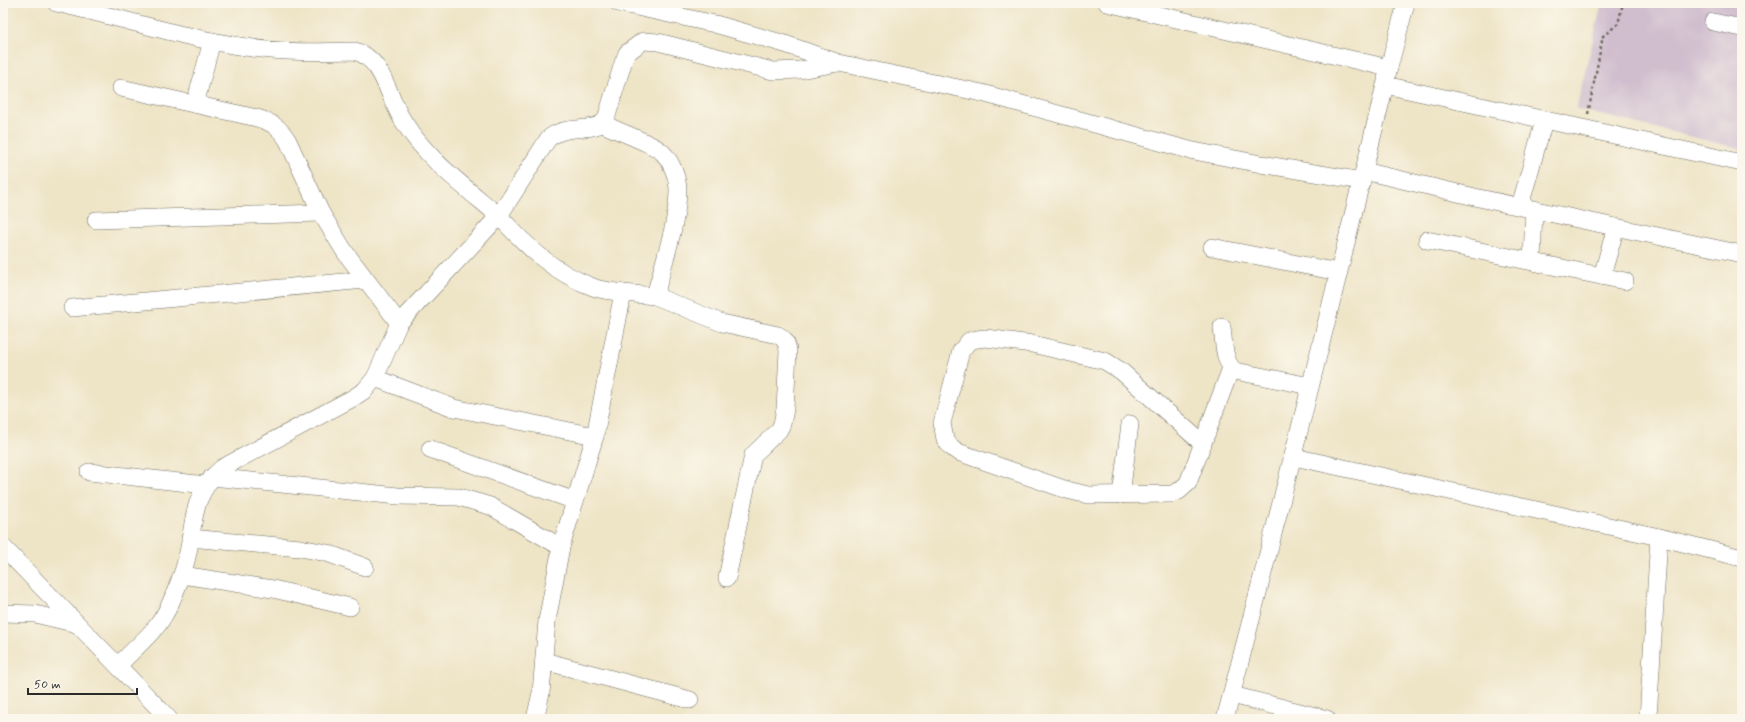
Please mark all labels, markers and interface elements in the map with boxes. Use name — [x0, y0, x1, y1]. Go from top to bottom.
scale bar — [28, 670, 137, 696]
text: 50 m — [34, 677, 61, 693]

